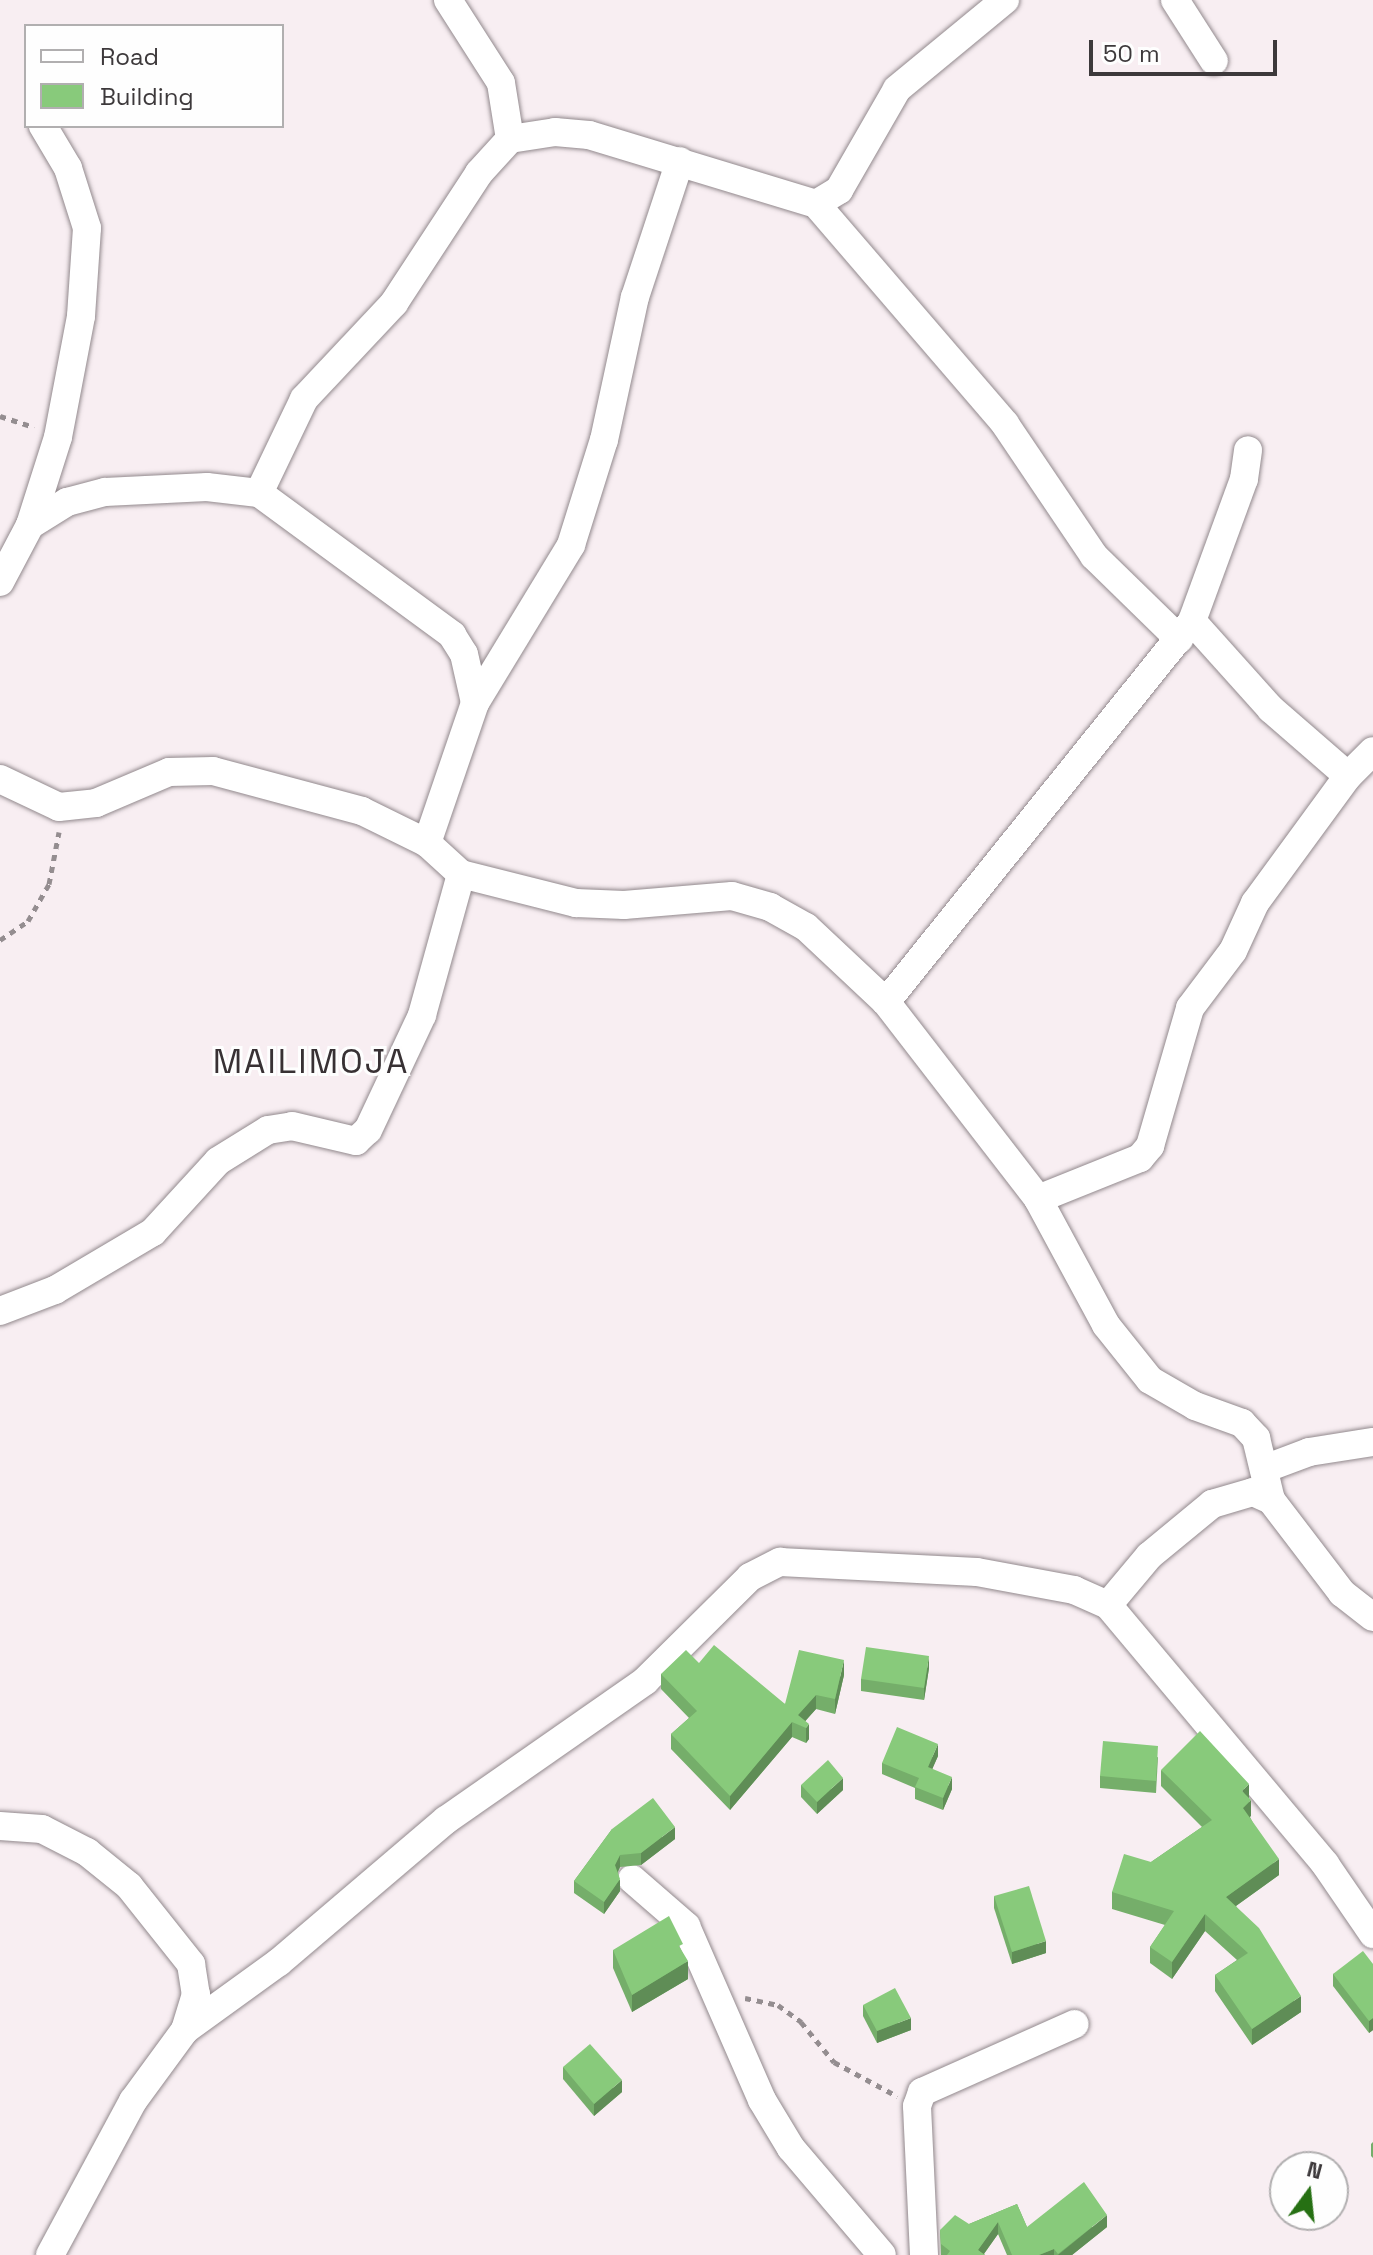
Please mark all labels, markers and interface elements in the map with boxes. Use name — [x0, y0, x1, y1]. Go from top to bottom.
legend — [24, 24, 284, 128]
scale bar — [1093, 24, 1281, 74]
text: 50 m — [1103, 38, 1160, 69]
text: Road — [100, 41, 159, 72]
text: Building — [100, 81, 194, 112]
district label: MAILIMOJA — [213, 1042, 409, 1082]
north arrow — [1269, 2151, 1349, 2231]
text: N — [1304, 2154, 1325, 2185]

